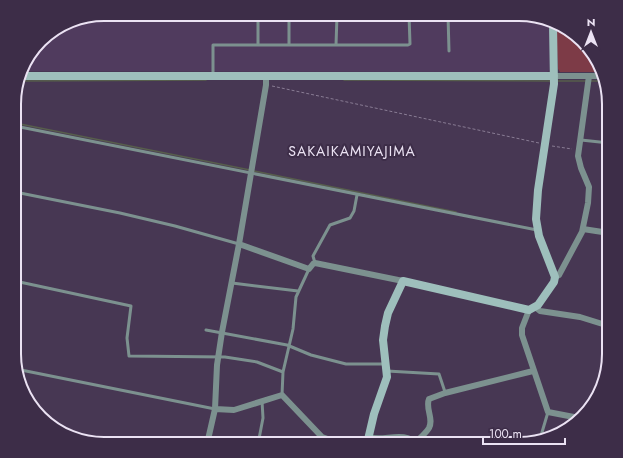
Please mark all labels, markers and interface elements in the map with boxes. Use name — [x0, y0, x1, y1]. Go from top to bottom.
north arrow — [571, 12, 611, 52]
text: N — [587, 14, 595, 30]
district label: SAKAIKAMIYAJIMA — [288, 141, 416, 161]
scale bar — [483, 420, 565, 446]
text: 100 m — [489, 425, 522, 443]

